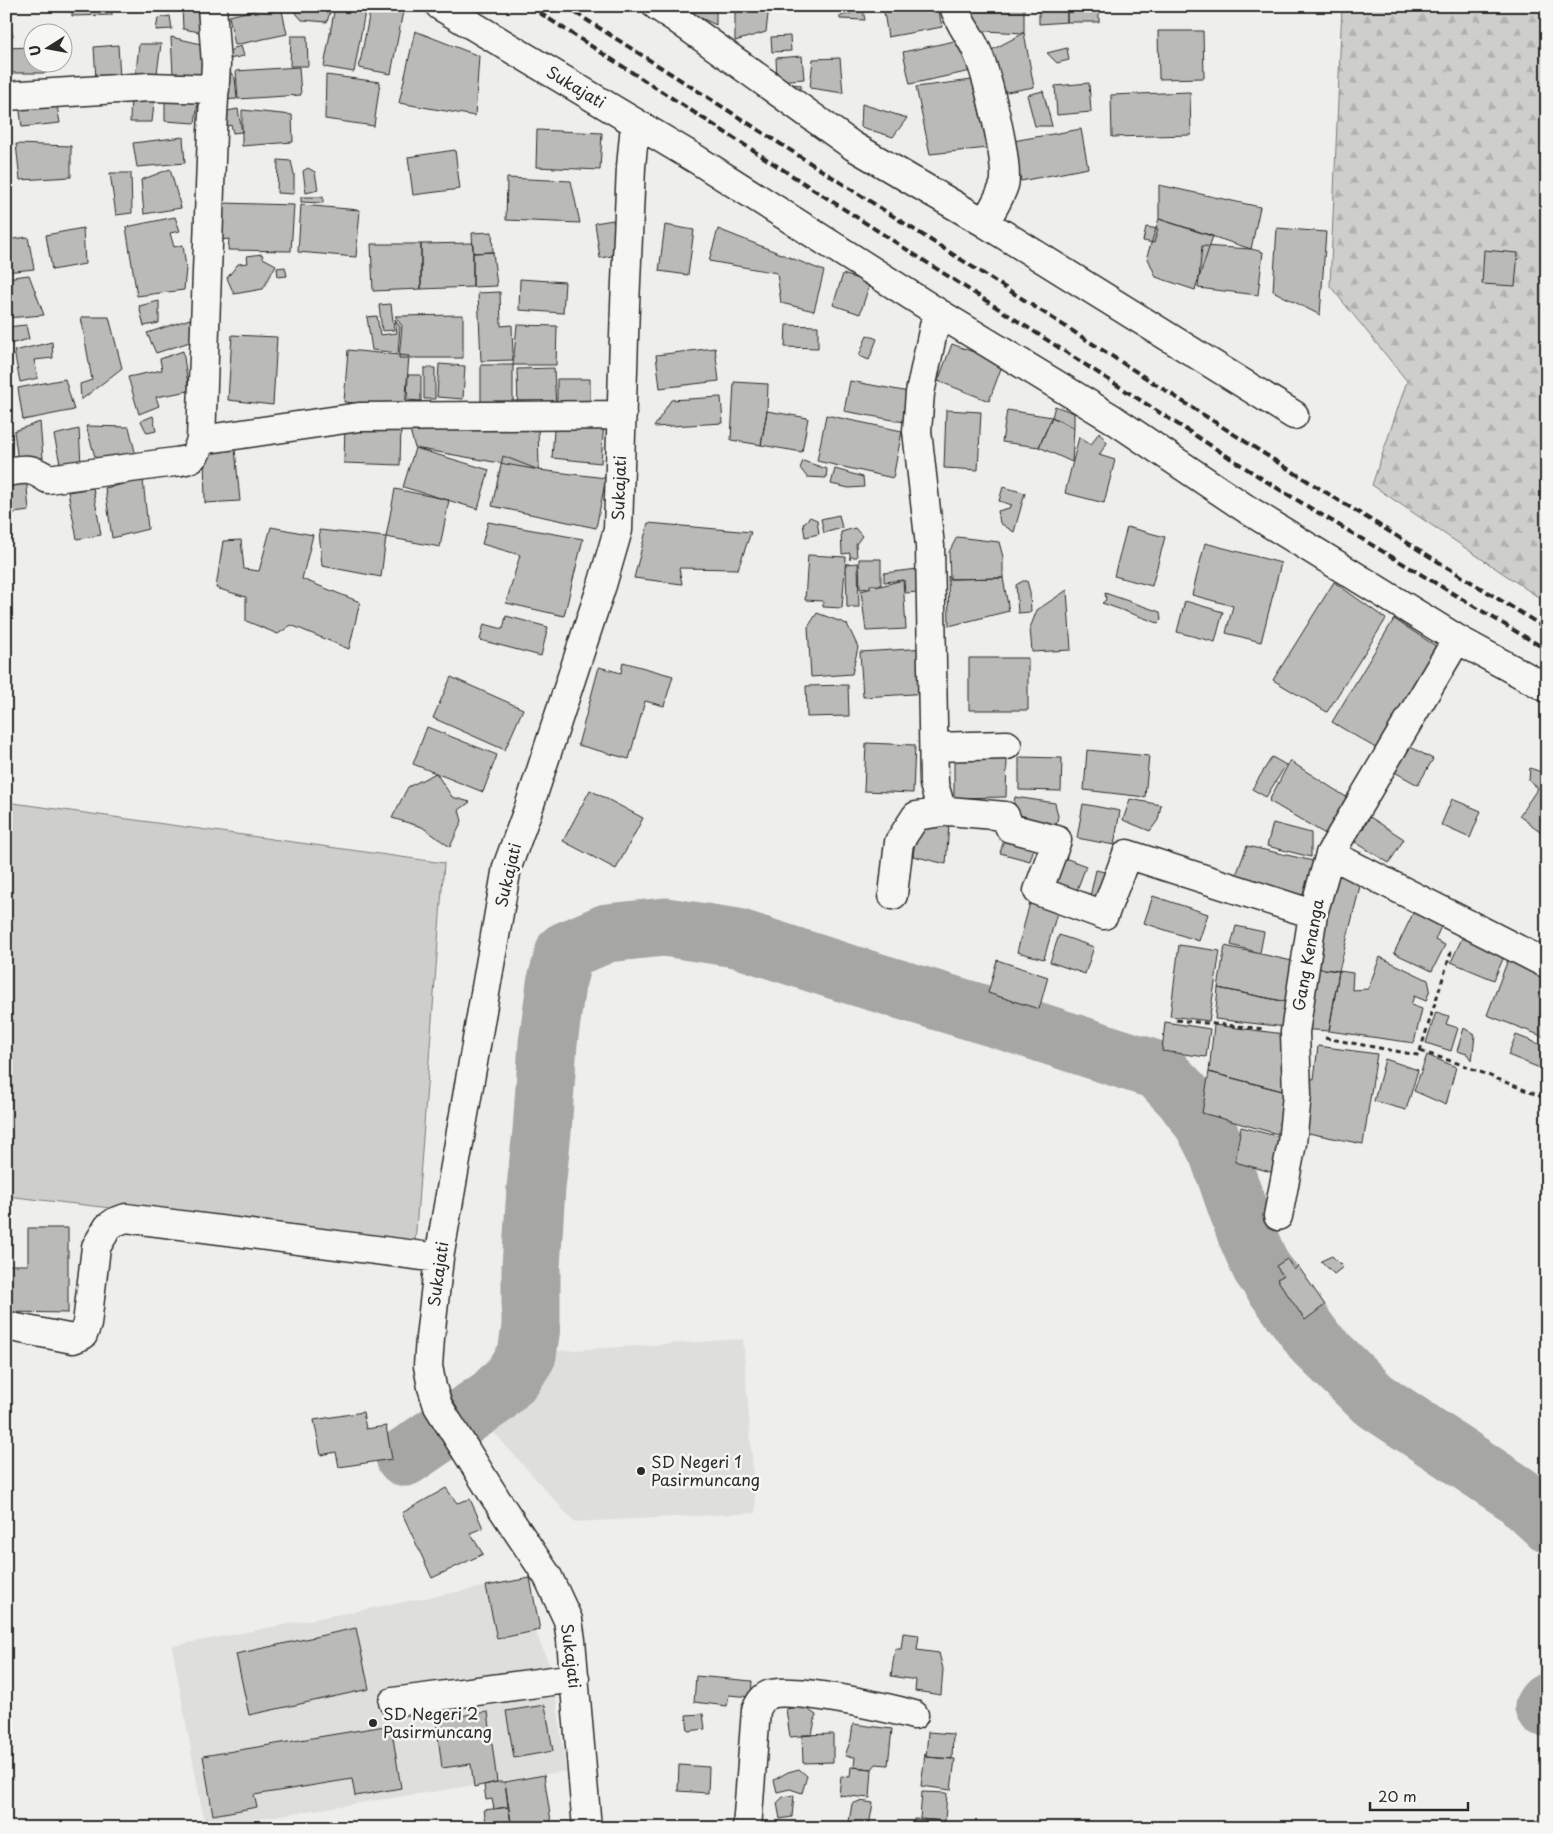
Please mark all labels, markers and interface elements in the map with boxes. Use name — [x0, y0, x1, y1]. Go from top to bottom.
north arrow — [22, 22, 72, 72]
text: U — [23, 43, 46, 58]
street label: Sukajati — [542, 59, 611, 113]
street label: Sukajati — [605, 455, 631, 521]
street label: Sukajati — [488, 840, 526, 909]
street label: Gang Kenanga — [1285, 897, 1329, 1013]
street label: Sukajati — [421, 1240, 453, 1308]
place label: SD Negeri 1 Pasirmuncang — [651, 1449, 760, 1491]
marker: SD Negeri 1 Pasirmuncang — [635, 1465, 647, 1477]
street label: Sukajati — [556, 1622, 588, 1690]
place label: SD Negeri 2 Pasirmuncang — [383, 1701, 492, 1743]
marker: SD Negeri 2 Pasirmuncang — [367, 1717, 379, 1729]
scale bar — [1370, 1779, 1468, 1811]
text: 20 m — [1378, 1784, 1417, 1807]

